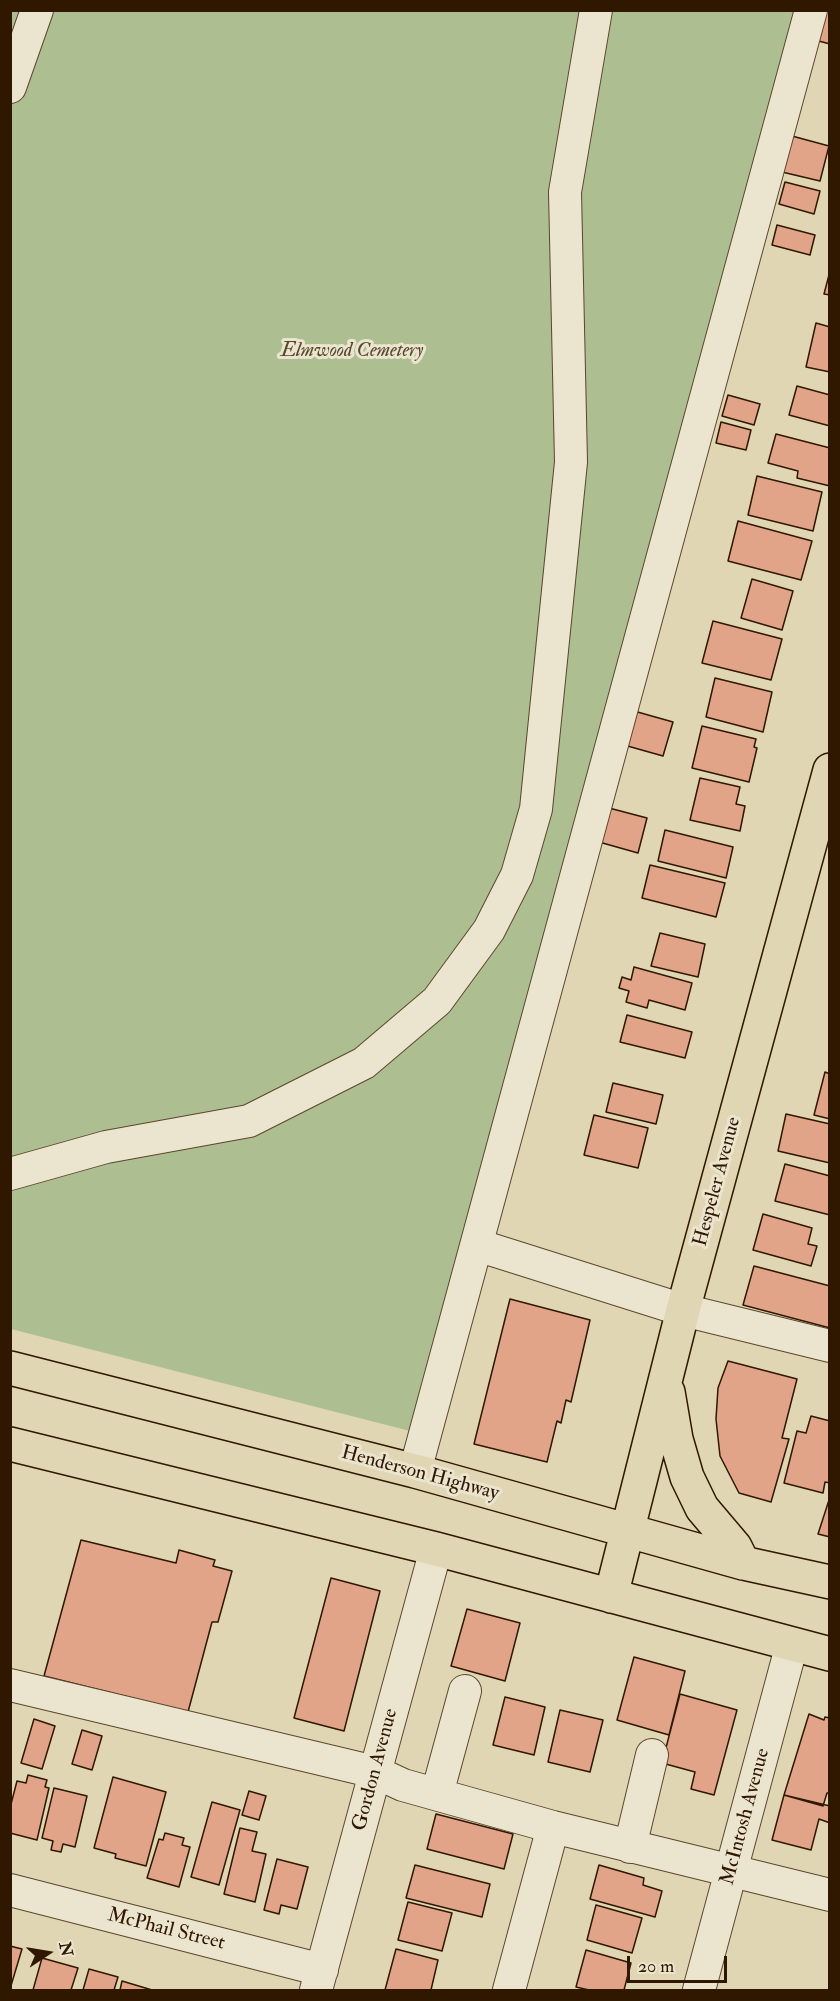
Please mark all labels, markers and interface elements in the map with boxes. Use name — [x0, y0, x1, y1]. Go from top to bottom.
park label: Elmwood Cemetery — [281, 340, 423, 364]
street label: Hespeler Avenue — [689, 1115, 747, 1249]
street label: Henderson Highway — [338, 1441, 502, 1507]
street label: Gordon Avenue — [348, 1706, 404, 1834]
street label: McIntosh Avenue — [716, 1746, 776, 1888]
street label: McPhail Street — [105, 1904, 227, 1956]
north arrow — [18, 1923, 78, 1983]
text: N — [54, 1940, 77, 1958]
scale bar — [630, 1944, 730, 1982]
text: 20 m — [638, 1955, 674, 1978]

